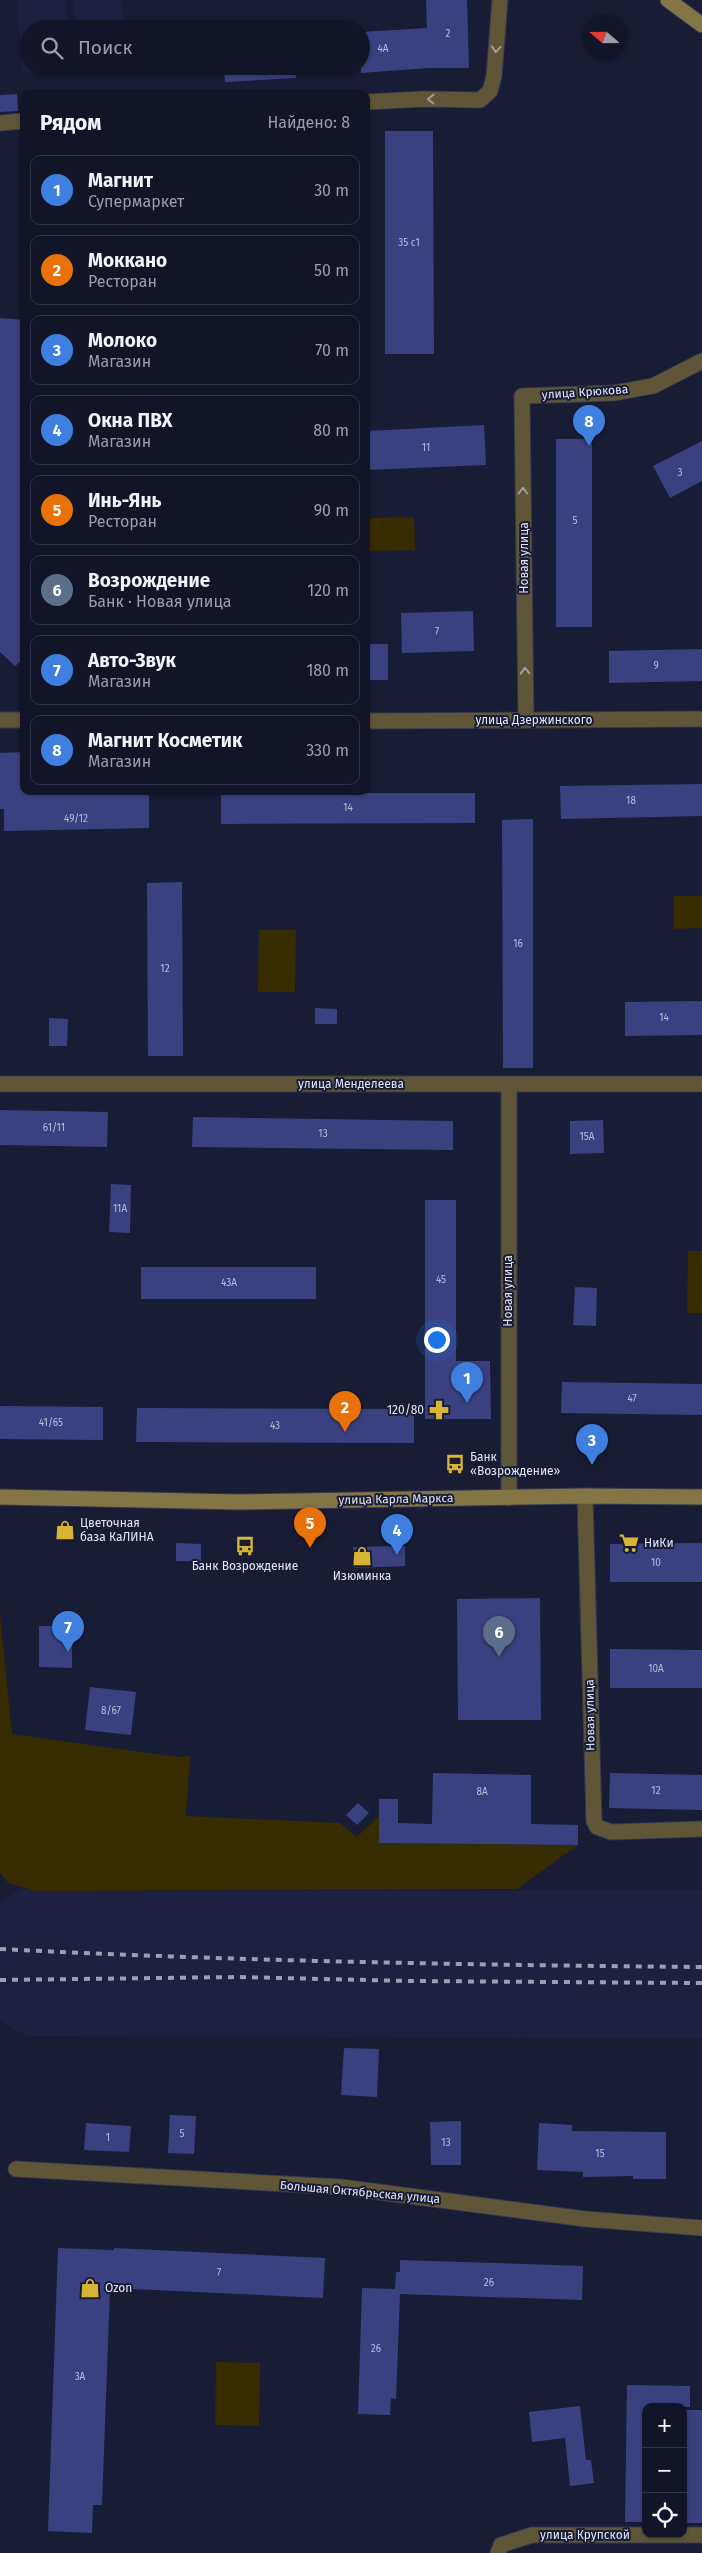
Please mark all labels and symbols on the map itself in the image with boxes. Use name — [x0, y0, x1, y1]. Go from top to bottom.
north arrow — [582, 15, 627, 60]
house number: 2 — [446, 28, 451, 40]
house number: 4А — [377, 43, 389, 55]
one-way arrow — [490, 45, 501, 53]
one-way arrow — [427, 94, 435, 104]
house number: 35 с1 — [398, 237, 420, 249]
street label: улица Крюкова — [541, 382, 629, 402]
pin: 8 — [573, 405, 605, 446]
house number: 11 — [422, 442, 430, 454]
house number: 3 — [678, 467, 683, 479]
one-way arrow — [518, 487, 529, 495]
house number: 5 — [572, 515, 578, 527]
street label: Новая улица — [517, 522, 531, 594]
house number: 7 — [435, 626, 440, 638]
house number: 9 — [653, 660, 659, 672]
one-way arrow — [520, 667, 530, 674]
street label: улица Дзержинского — [475, 713, 593, 727]
house number: 18 — [626, 795, 636, 807]
house number: 14 — [343, 802, 354, 814]
house number: 49/12 — [64, 813, 88, 825]
house number: 16 — [513, 938, 523, 950]
house number: 12 — [160, 963, 170, 975]
house number: 14 — [659, 1012, 670, 1024]
street label: улица Менделеева — [298, 1077, 404, 1091]
house number: 61/11 — [43, 1122, 65, 1134]
house number: 13 — [318, 1128, 328, 1140]
house number: 15А — [579, 1131, 595, 1143]
house number: 11А — [113, 1203, 127, 1215]
street label: Новая улица — [501, 1255, 515, 1327]
house number: 45 — [436, 1274, 446, 1286]
house number: 43А — [221, 1277, 237, 1289]
your location — [424, 1327, 450, 1353]
pin: 1 — [451, 1362, 483, 1403]
pin: 2 — [329, 1391, 361, 1432]
house number: 47 — [627, 1393, 637, 1405]
pharmacy icon: 120/80 — [428, 1399, 450, 1421]
place label: 120/80 — [387, 1403, 424, 1417]
house number: 41/65 — [39, 1417, 63, 1429]
house number: 43 — [270, 1420, 280, 1432]
pin: 3 — [576, 1424, 608, 1465]
place label: Банк «Возрождение» — [470, 1450, 560, 1478]
bus stop icon: Банк «Возрождение» — [444, 1453, 466, 1475]
street label: улица Карла Маркса — [338, 1491, 454, 1507]
pin: 5 — [294, 1507, 326, 1548]
pin: 4 — [381, 1514, 413, 1555]
place label: Цветочная база КаЛИНА — [80, 1516, 154, 1544]
shop icon: Цветочная база КаЛИНА — [54, 1519, 76, 1541]
supermarket icon: НиКи — [618, 1532, 640, 1554]
bus stop icon: Банк Возрождение — [234, 1535, 256, 1557]
place label: НиКи — [644, 1536, 674, 1550]
shop icon: Изюминка — [351, 1545, 373, 1567]
house number: 10 — [651, 1557, 661, 1569]
place label: Банк Возрождение — [192, 1559, 298, 1573]
place label: Изюминка — [333, 1569, 391, 1583]
pin: 7 — [52, 1611, 84, 1652]
pin: 6 — [483, 1616, 515, 1657]
house number: 10А — [648, 1663, 664, 1675]
street label: Новая улица — [582, 1679, 598, 1751]
house number: 8/67 — [101, 1705, 122, 1717]
house number: 12 — [651, 1785, 661, 1797]
house number: 8А — [476, 1786, 488, 1798]
house number: 5 — [179, 2128, 185, 2140]
house number: 1 — [106, 2132, 110, 2144]
house number: 13 — [441, 2137, 451, 2149]
house number: 15 — [595, 2148, 605, 2160]
street label: Большая Октябрьская улица — [279, 2178, 441, 2206]
house number: 7 — [217, 2267, 222, 2279]
shop icon: Ozon — [79, 2277, 101, 2299]
house number: 26 — [484, 2277, 494, 2289]
place label: Ozon — [105, 2281, 132, 2295]
house number: 26 — [371, 2343, 381, 2355]
house number: 3А — [75, 2371, 86, 2383]
street label: улица Крупской — [540, 2528, 630, 2542]

